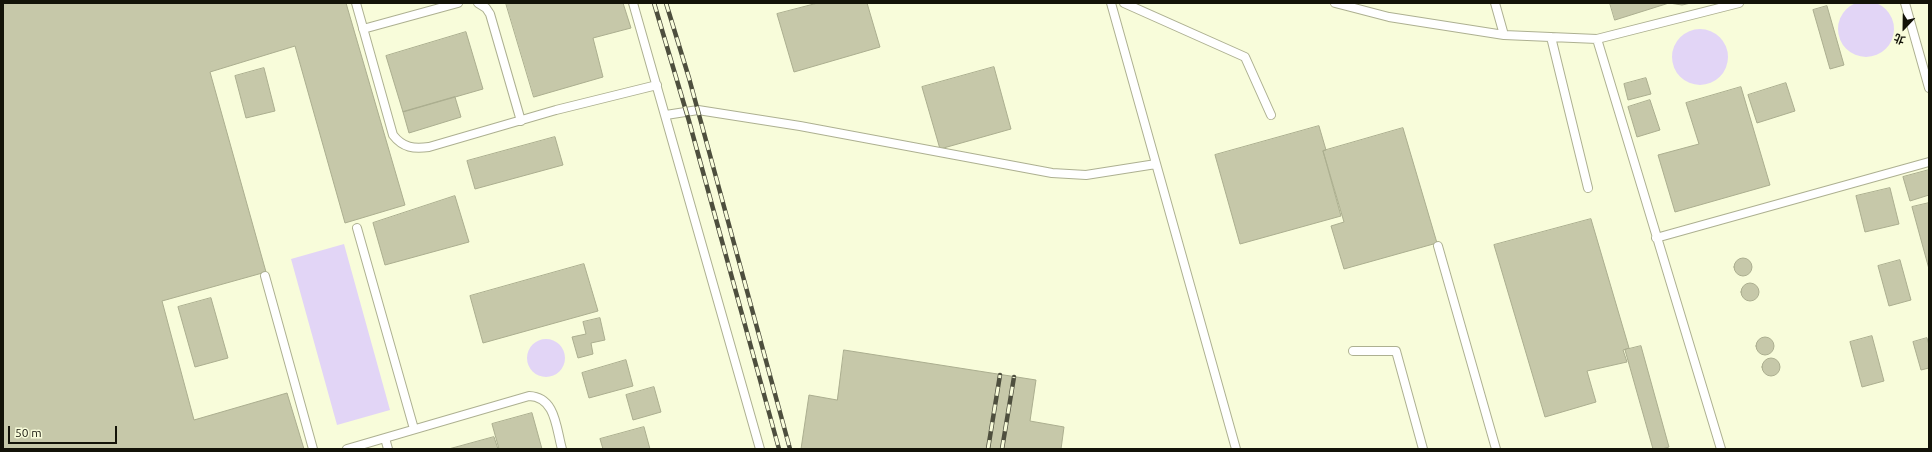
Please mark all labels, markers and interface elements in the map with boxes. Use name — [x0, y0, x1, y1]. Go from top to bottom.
north arrow — [1884, 8, 1924, 48]
text: 北 — [1892, 32, 1907, 47]
scale bar — [10, 418, 119, 444]
text: 50 m — [15, 426, 42, 439]

